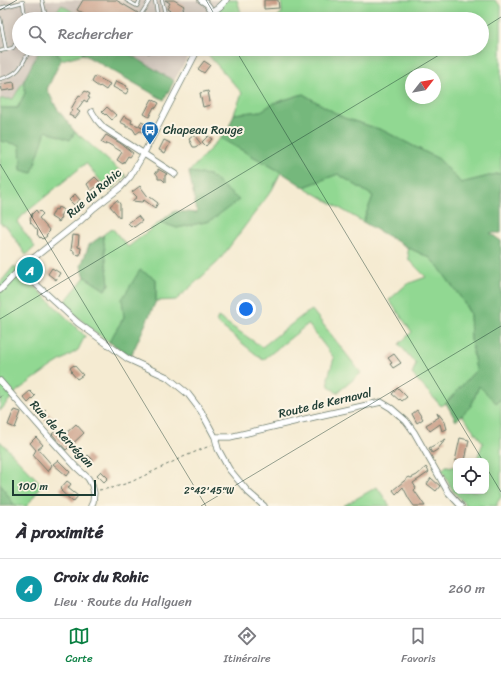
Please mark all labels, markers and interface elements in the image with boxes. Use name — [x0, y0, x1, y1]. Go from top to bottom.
search box — [12, 12, 489, 56]
text: Rechercher — [58, 21, 133, 47]
icon: search — [26, 23, 48, 45]
north arrow — [405, 68, 441, 104]
place label: Chapeau Rouge — [163, 119, 243, 141]
bus stop icon: Chapeau Rouge — [140, 120, 160, 145]
street label: Rue du Rohic — [61, 162, 127, 224]
pin: A — [17, 255, 43, 285]
your location — [236, 299, 256, 319]
street label: Route de Kernaval — [276, 381, 375, 424]
street label: Rue de Kervégan — [24, 395, 100, 474]
map controls — [453, 458, 489, 494]
button: locate — [453, 458, 489, 494]
text: 100 m — [18, 477, 48, 496]
scale bar — [12, 478, 96, 497]
text: 2°42'45"W — [184, 482, 234, 500]
text: À proximité — [16, 517, 103, 547]
text: Croix du Rohic — [54, 564, 149, 590]
text: A — [25, 577, 33, 600]
text: 260 m — [449, 577, 485, 600]
text: Lieu · Route du Haliguen — [54, 590, 192, 613]
tab: Carte — [65, 625, 93, 668]
tab: Itinéraire — [224, 625, 271, 668]
tab: Favoris — [401, 625, 436, 668]

